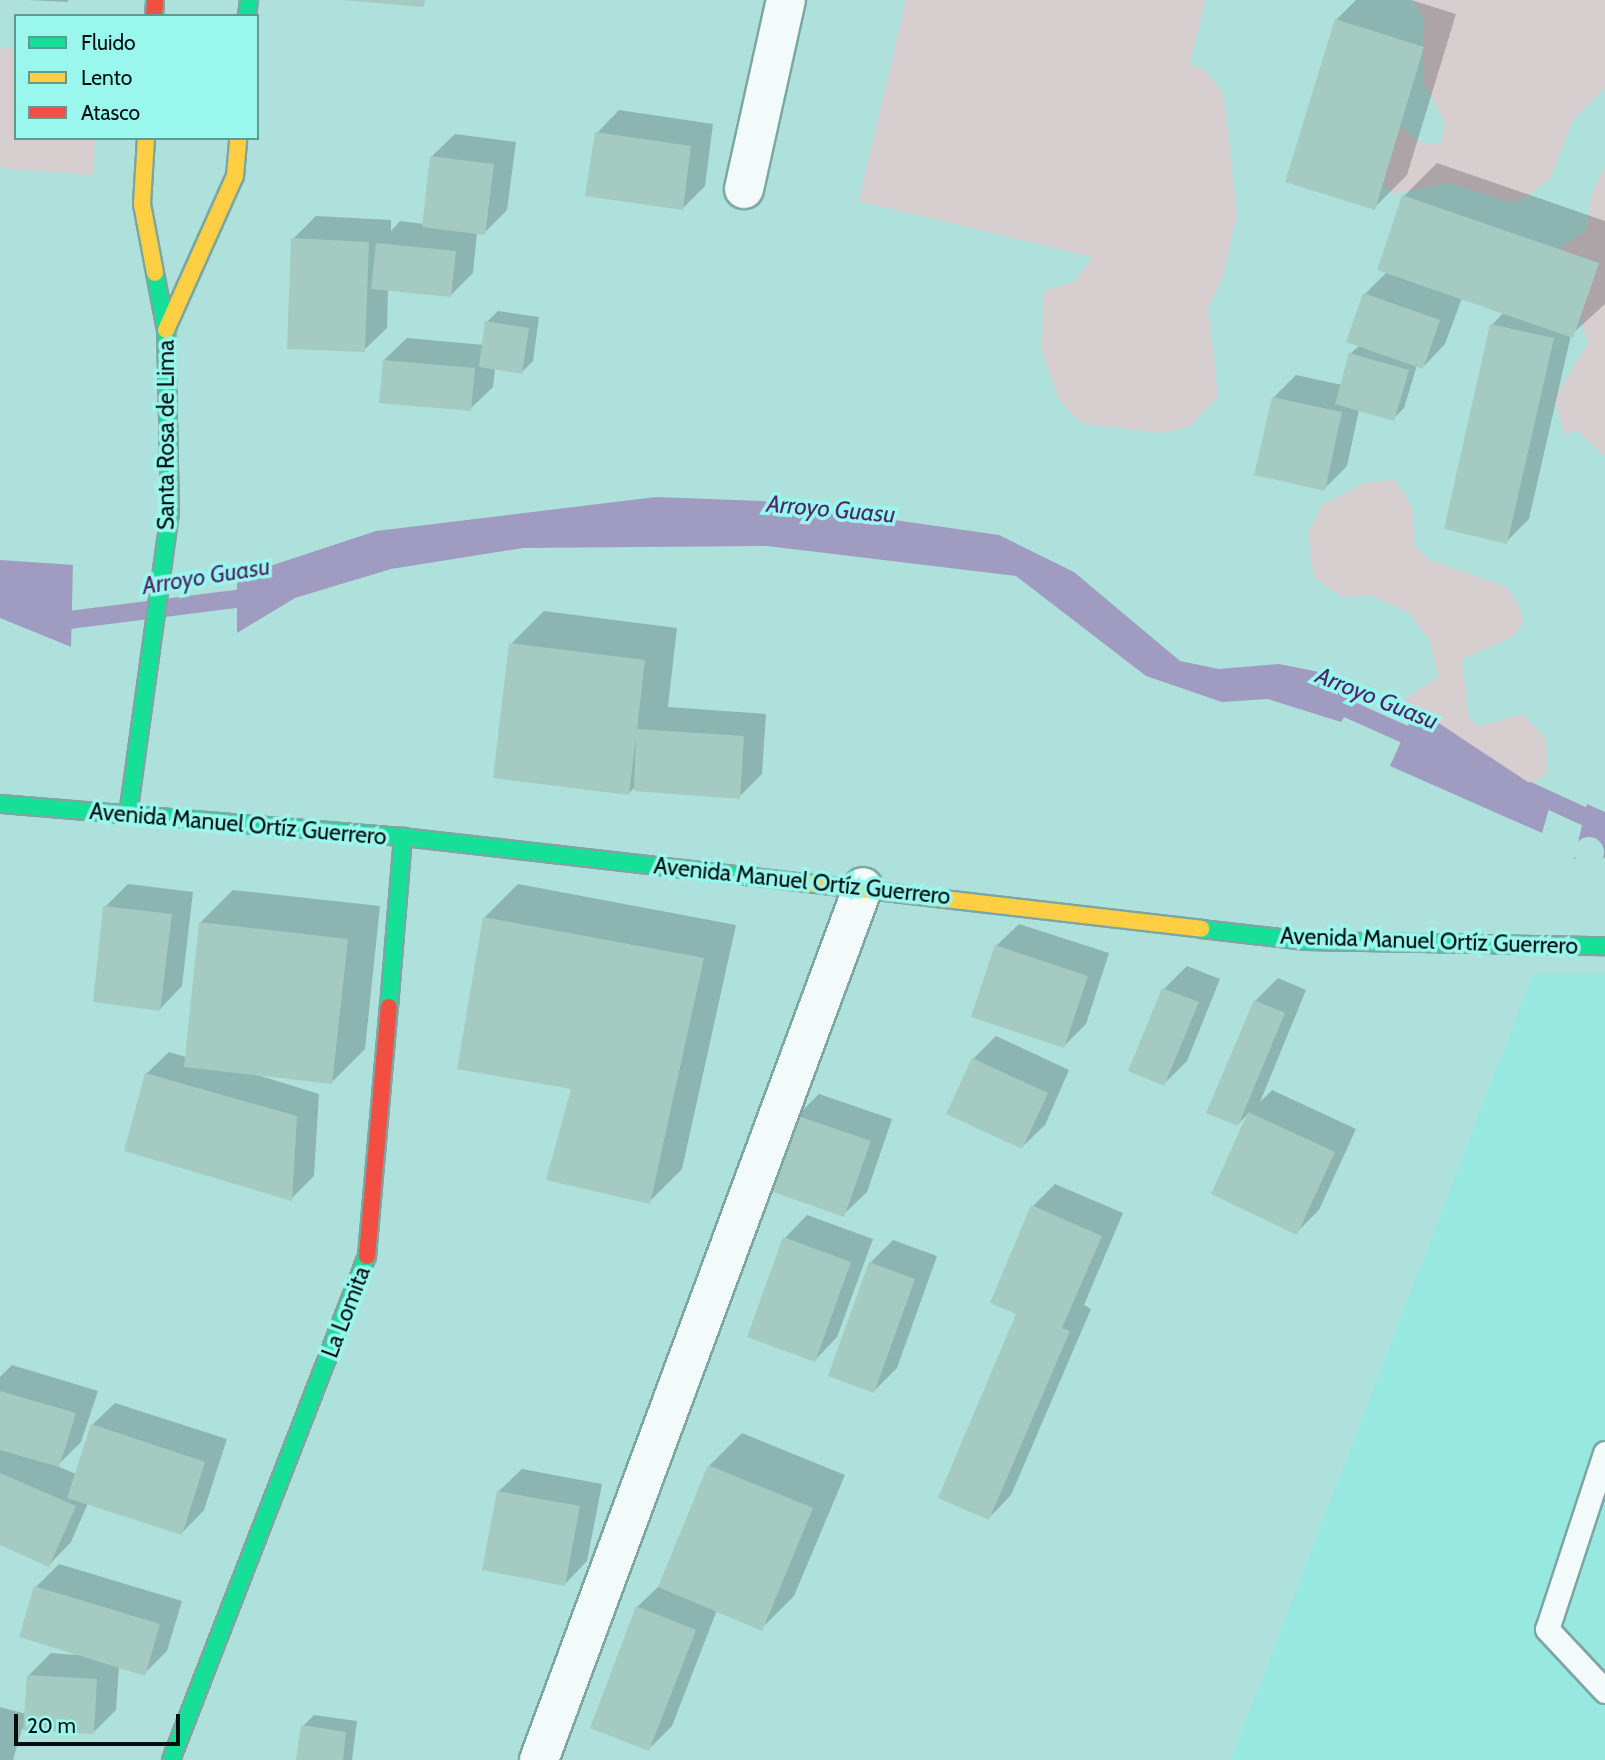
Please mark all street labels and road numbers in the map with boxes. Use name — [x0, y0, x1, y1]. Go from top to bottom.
street label: Santa Rosa de Lima — [152, 340, 180, 530]
street label: Avenida Manuel Ortíz Guerrero — [88, 797, 388, 851]
street label: Avenida Manuel Ortíz Guerrero — [652, 852, 952, 910]
street label: Avenida Manuel Ortíz Guerrero — [1280, 922, 1578, 960]
street label: La Lomita — [316, 1262, 376, 1362]

